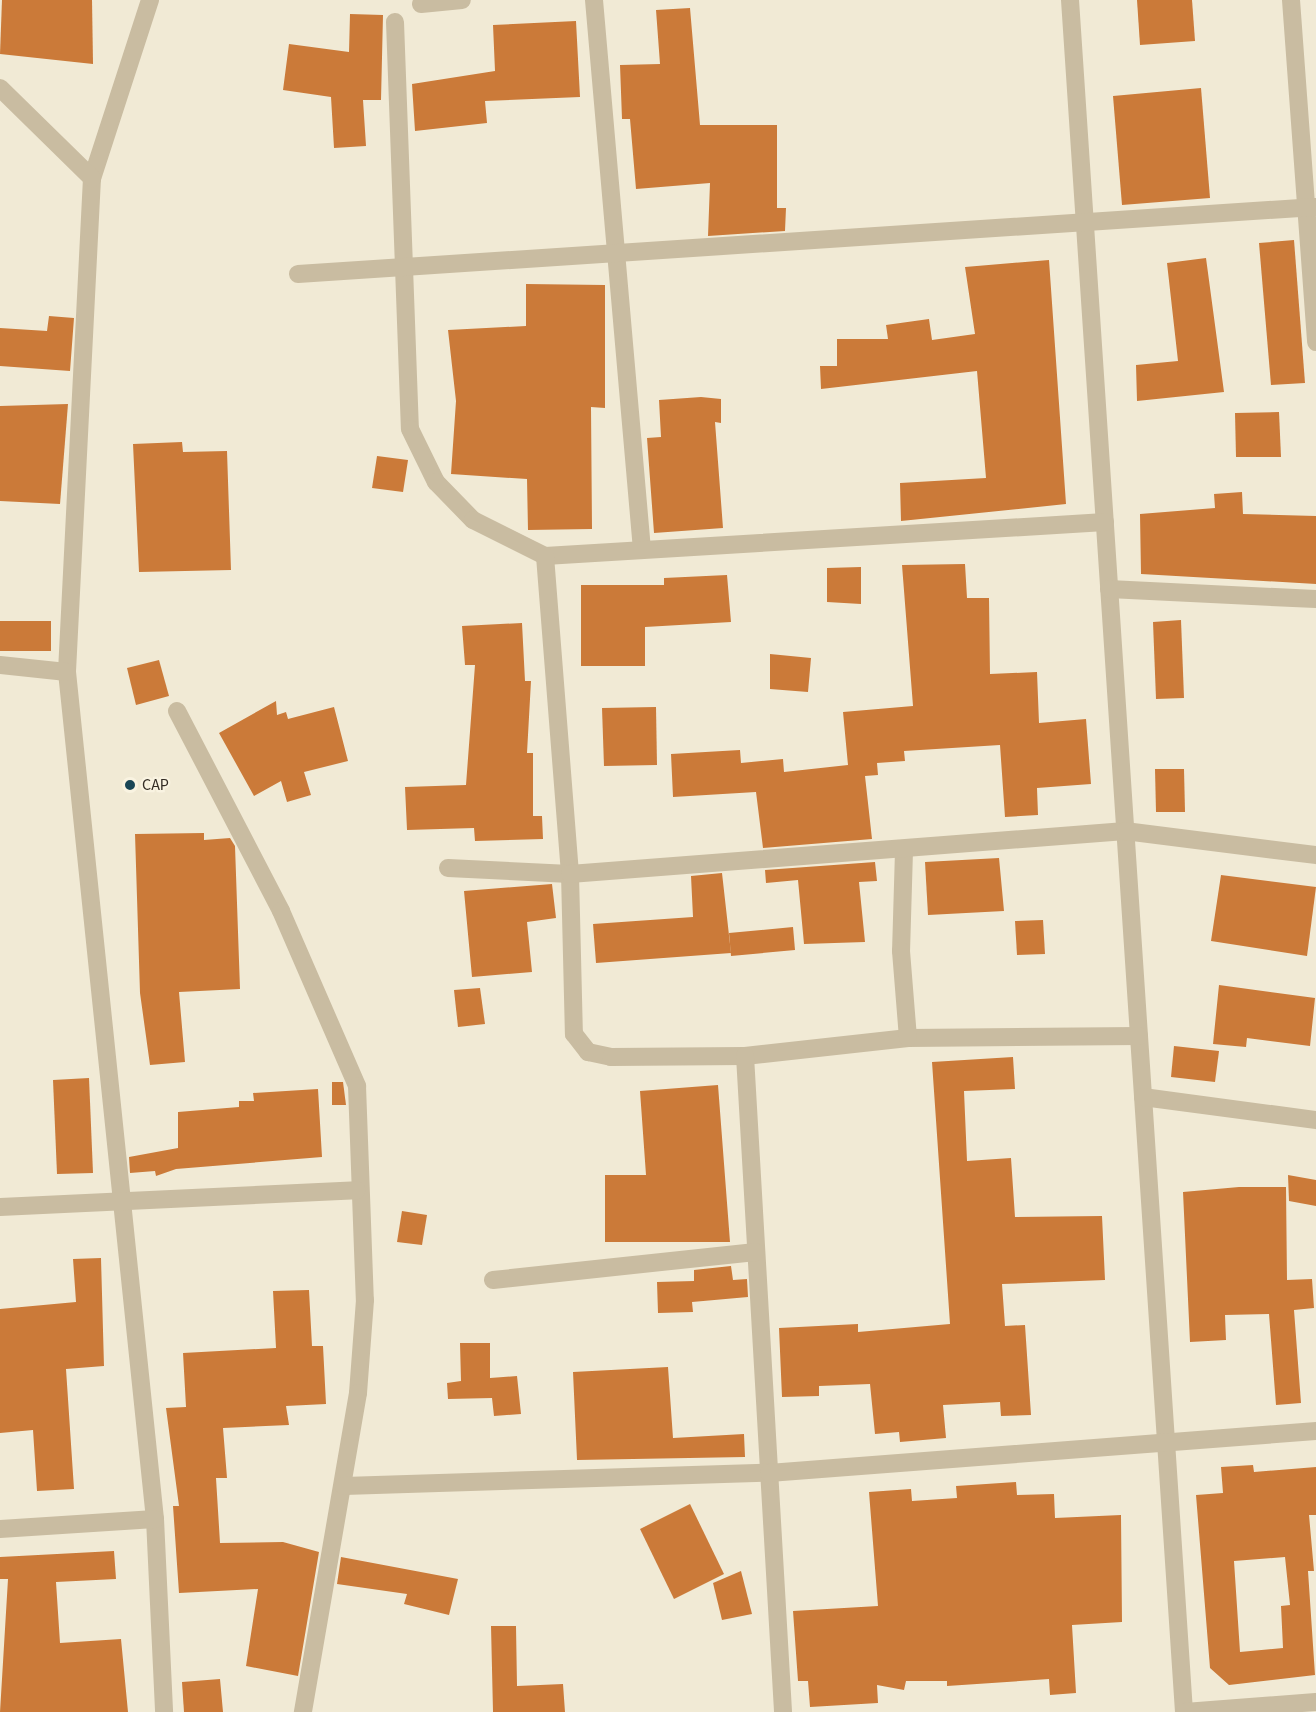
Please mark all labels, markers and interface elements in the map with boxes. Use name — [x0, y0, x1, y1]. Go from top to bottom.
place label: CAP — [142, 775, 169, 795]
marker: CAP — [123, 778, 137, 792]

